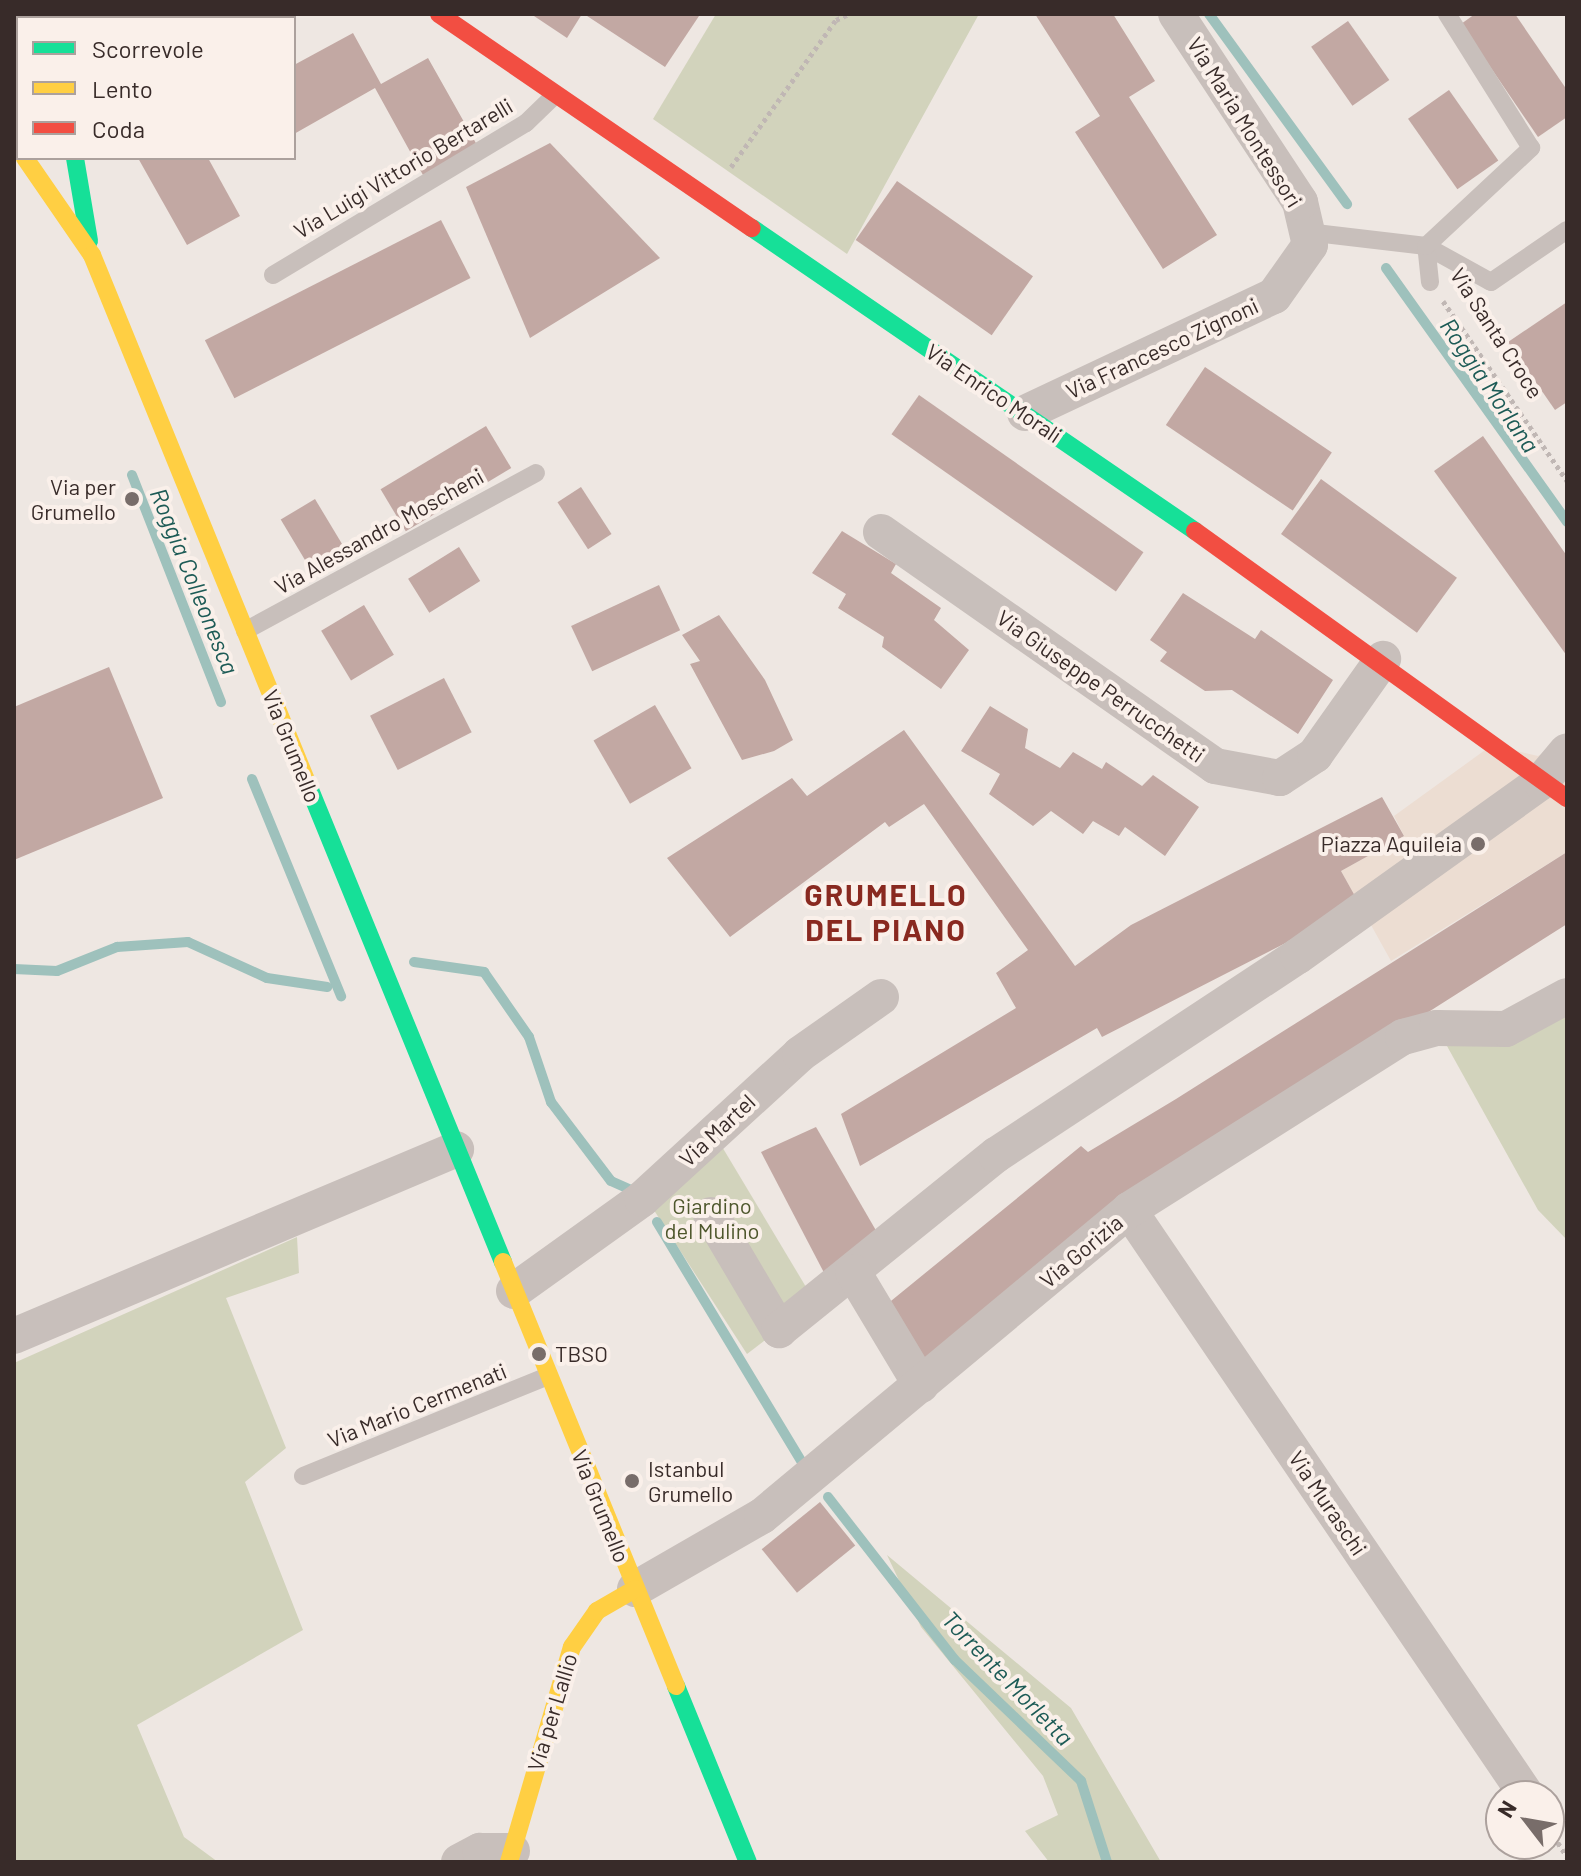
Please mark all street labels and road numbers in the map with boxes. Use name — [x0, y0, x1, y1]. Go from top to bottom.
street label: Via Maria Montessori — [1182, 32, 1308, 212]
street label: Via Luigi Vittorio Bertarelli — [289, 92, 517, 244]
street label: Via Santa Croce — [1445, 263, 1549, 403]
street label: Via Francesco Zignoni — [1062, 292, 1262, 404]
street label: Via Enrico Morali — [921, 338, 1067, 448]
street label: Via Alessandro Moscheni — [270, 463, 488, 599]
street label: Via Giuseppe Perrucchetti — [992, 604, 1210, 768]
street label: Via Grumello — [257, 686, 327, 806]
street label: Via Martel — [674, 1088, 760, 1172]
street label: Via Gorizia — [1034, 1209, 1128, 1293]
street label: Via Mario Cermenati — [324, 1357, 510, 1453]
street label: Via Grumello — [566, 1446, 636, 1566]
street label: Via Muraschi — [1283, 1446, 1373, 1560]
street label: Via per Lallio — [522, 1650, 582, 1774]

